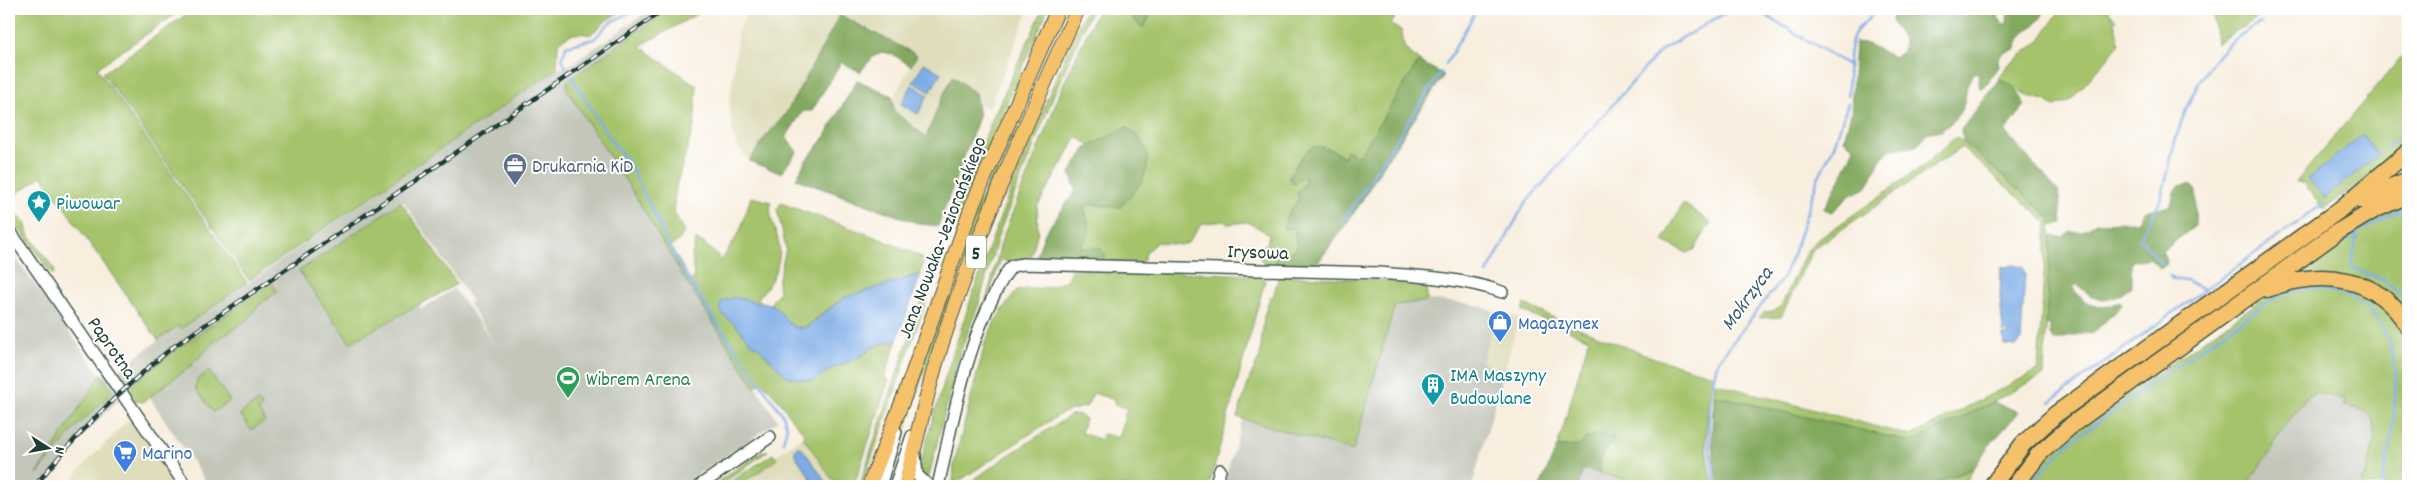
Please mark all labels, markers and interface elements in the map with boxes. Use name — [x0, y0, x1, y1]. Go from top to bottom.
street label: Jana Nowaka-Jeziorańskiego — [892, 133, 995, 343]
office icon: Drukarnia KiD — [502, 152, 528, 186]
place label: Drukarnia KiD — [532, 154, 633, 182]
place icon: Piwowar — [26, 189, 52, 223]
place label: Piwowar — [56, 191, 121, 219]
road number: 5 — [966, 236, 986, 268]
street label: Irysowa — [1227, 239, 1290, 269]
water label: Mokrzyca — [1715, 261, 1783, 338]
shop icon: Magazynex — [1487, 309, 1513, 343]
place label: Magazynex — [1518, 311, 1599, 339]
street label: Paprotna — [79, 312, 142, 386]
place label: IMA Maszyny Budowlane — [1450, 363, 1547, 414]
sports icon: Wibrem Arena — [555, 365, 581, 399]
place label: Wibrem Arena — [586, 367, 691, 395]
building icon: IMA Maszyny Budowlane — [1420, 372, 1446, 406]
north arrow — [22, 422, 72, 472]
supermarket icon: Marino — [112, 439, 138, 473]
place label: Marino — [142, 441, 192, 469]
text: N — [48, 445, 69, 455]

